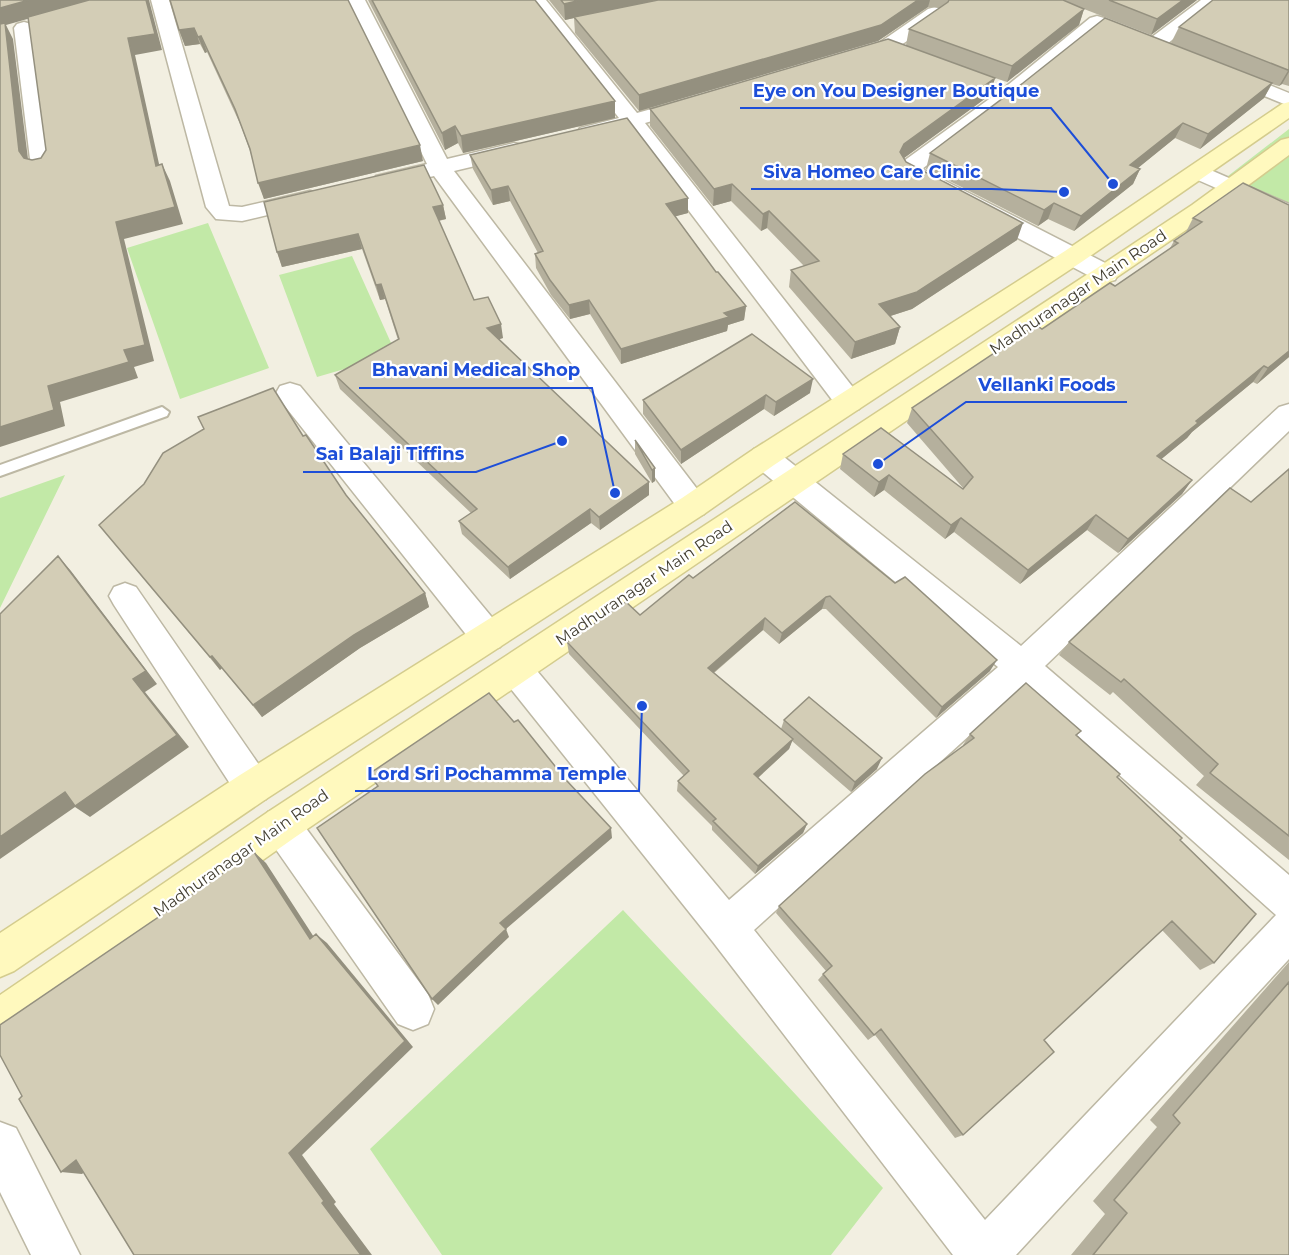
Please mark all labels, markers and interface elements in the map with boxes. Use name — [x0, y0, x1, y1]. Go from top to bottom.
callout: Eye on You Designer Boutique — [740, 72, 1051, 108]
text: Eye on You Designer Boutique — [753, 80, 1039, 102]
callout: Siva Homeo Care Clinic — [751, 153, 992, 189]
text: Siva Homeo Care Clinic — [763, 161, 981, 183]
street label: Madhuranagar Main Road — [986, 226, 1170, 358]
callout: Bhavani Medical Shop — [359, 352, 592, 388]
text: Bhavani Medical Shop — [372, 359, 580, 381]
callout: Vellanki Foods — [966, 366, 1127, 402]
text: Vellanki Foods — [977, 374, 1116, 396]
callout: Sai Balaji Tiffins — [303, 436, 476, 472]
text: Sai Balaji Tiffins — [316, 443, 465, 465]
street label: Madhuranagar Main Road — [552, 517, 736, 649]
callout: Lord Sri Pochamma Temple — [355, 755, 639, 791]
text: Lord Sri Pochamma Temple — [367, 763, 627, 785]
street label: Madhuranagar Main Road — [150, 785, 332, 921]

